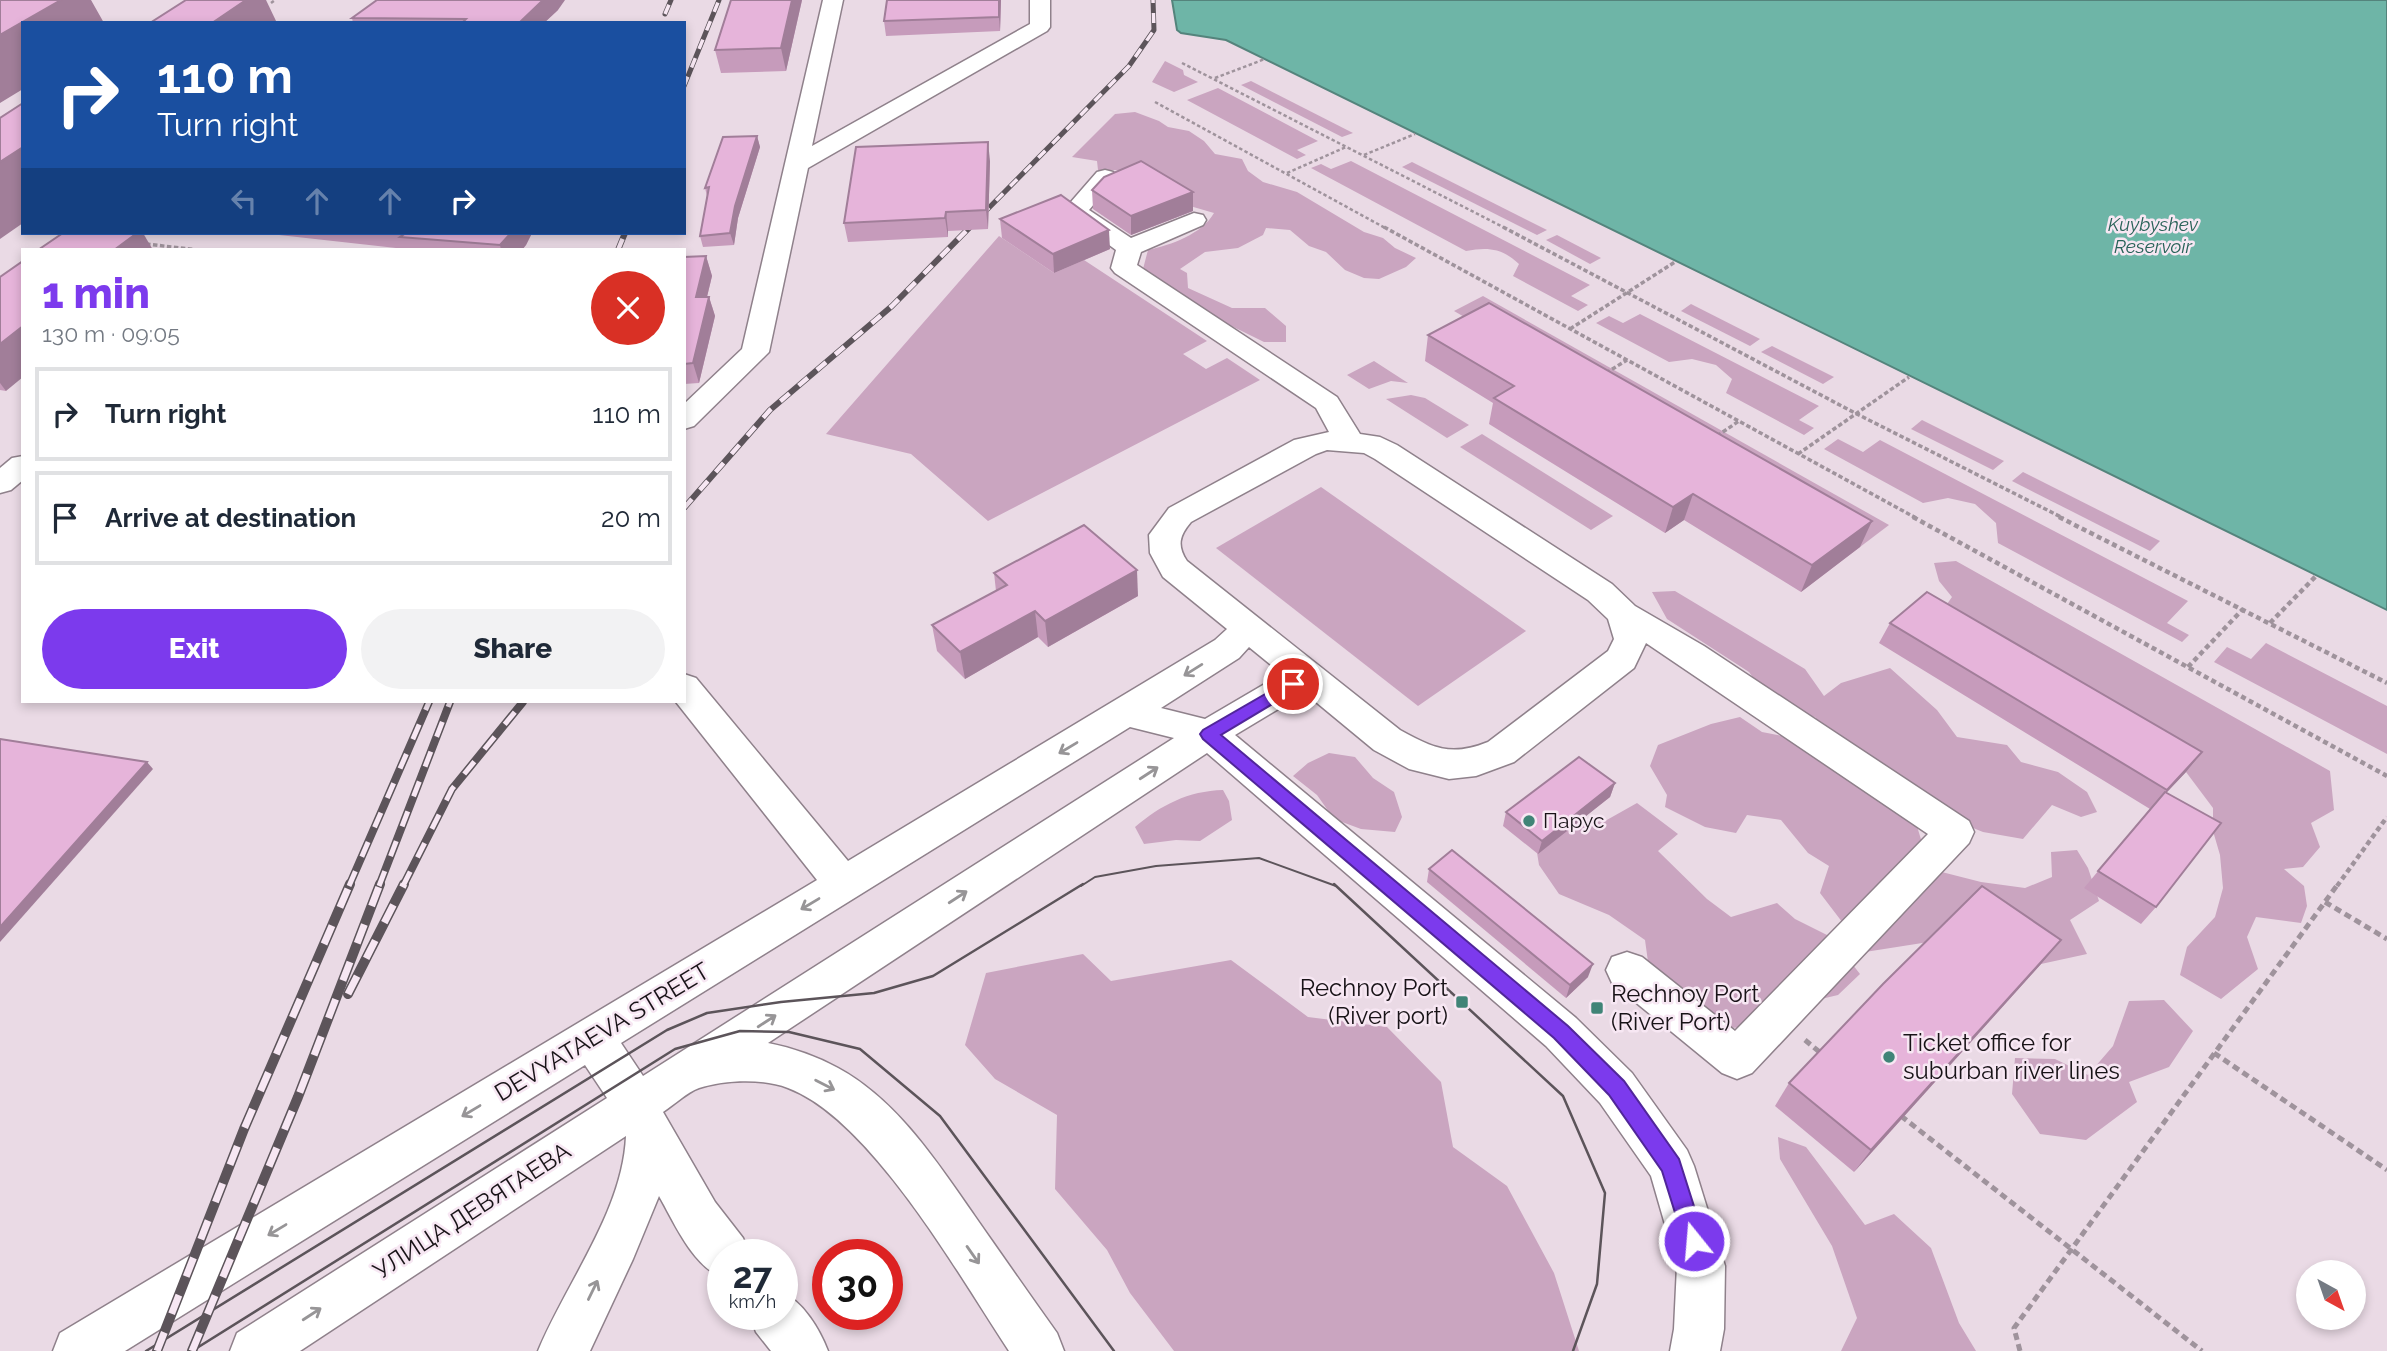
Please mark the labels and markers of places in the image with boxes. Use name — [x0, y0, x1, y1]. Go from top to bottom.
pin — [1263, 654, 1323, 714]
place label: Парус — [1543, 808, 1605, 833]
marker: Парус — [1521, 813, 1537, 829]
place label: Rechnoy Port (River port) — [1300, 973, 1448, 1030]
place label: Rechnoy Port (River Port) — [1611, 979, 1759, 1036]
marker: Rechnoy Port (River port) — [1454, 994, 1470, 1010]
marker: Rechnoy Port (River Port) — [1589, 1000, 1605, 1016]
place label: Ticket office for suburban river lines — [1903, 1028, 2120, 1085]
marker: Ticket office for suburban river lines — [1881, 1049, 1897, 1065]

